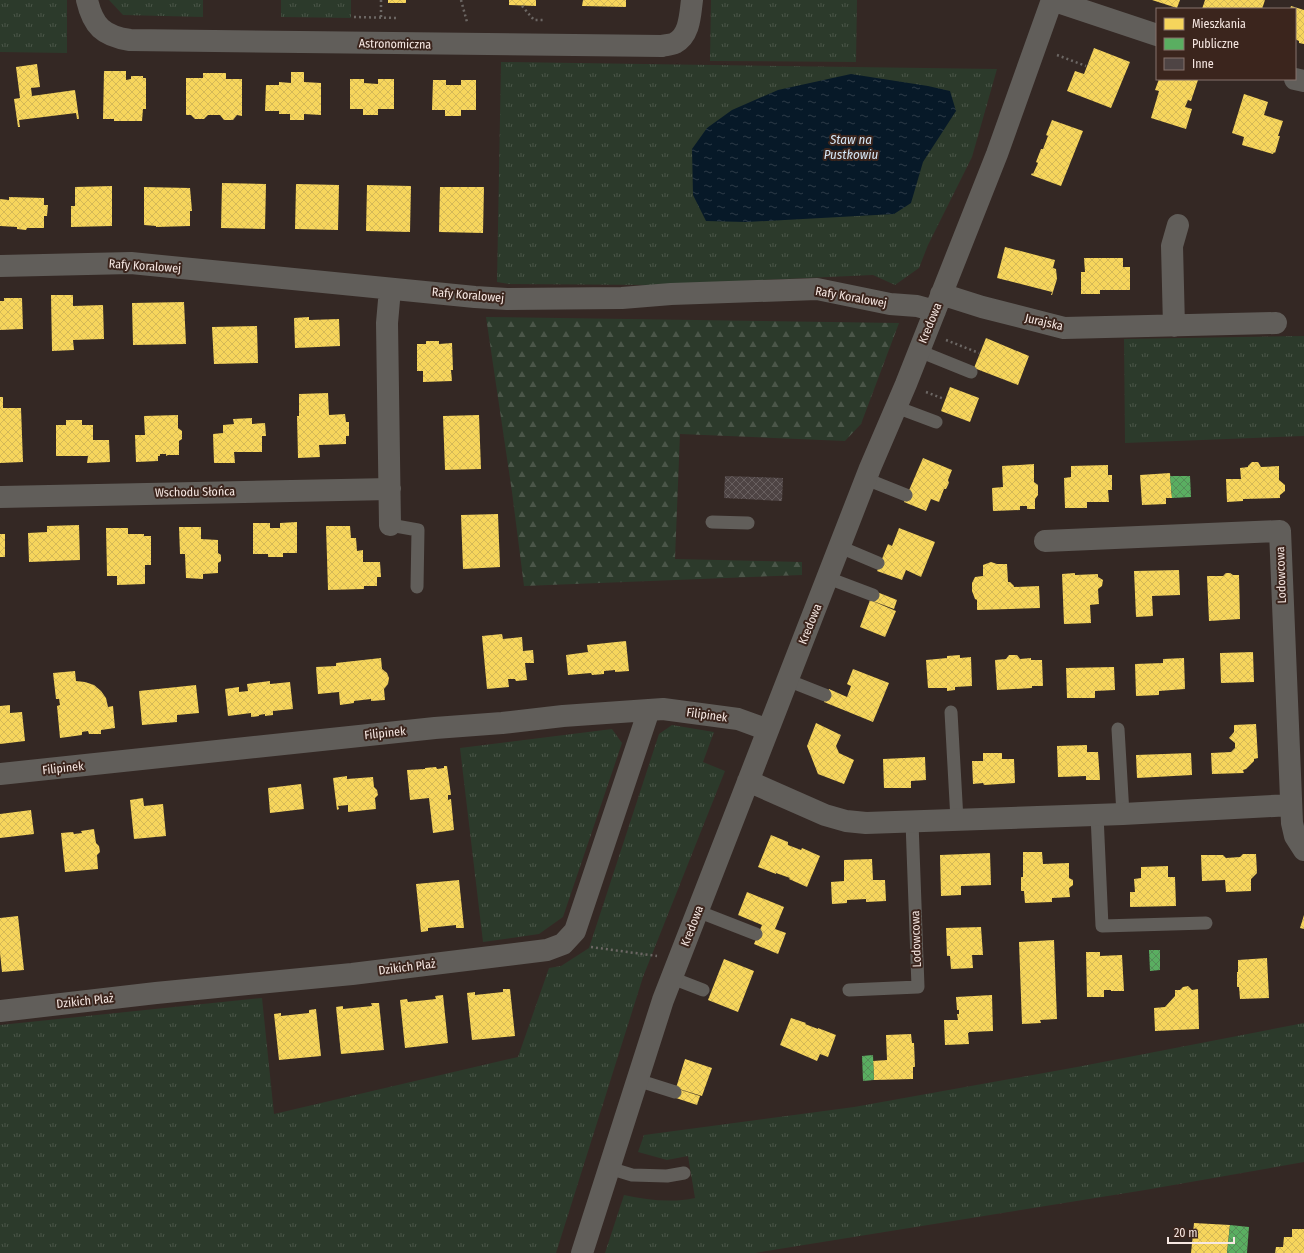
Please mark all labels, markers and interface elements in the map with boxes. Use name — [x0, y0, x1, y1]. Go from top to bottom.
legend — [1156, 8, 1296, 80]
text: Mieszkania — [1192, 17, 1246, 31]
street label: Astronomiczna — [359, 36, 431, 52]
text: Publiczne — [1192, 37, 1239, 51]
text: Inne — [1192, 57, 1214, 71]
water label: Staw na Pustkowiu — [824, 132, 879, 162]
street label: Rafy Koralowej — [108, 256, 182, 276]
street label: Rafy Koralowej — [814, 284, 888, 310]
street label: Rafy Koralowej — [431, 285, 505, 305]
street label: Kredowa — [916, 301, 944, 345]
street label: Jurajska — [1024, 311, 1064, 333]
street label: Wschodu Słońca — [155, 484, 235, 500]
street label: Lodowcowa — [1273, 546, 1289, 604]
street label: Kredowa — [796, 602, 824, 646]
street label: Filipinek — [686, 705, 729, 725]
street label: Filipinek — [364, 724, 407, 742]
street label: Filipinek — [42, 759, 85, 777]
street label: Kredowa — [678, 904, 706, 948]
street label: Lodowcowa — [908, 910, 924, 968]
street label: Dzikich Plaż — [378, 957, 437, 977]
street label: Dzikich Plaż — [56, 991, 115, 1011]
scale bar — [1168, 1219, 1234, 1245]
text: 20 m — [1174, 1226, 1198, 1240]

